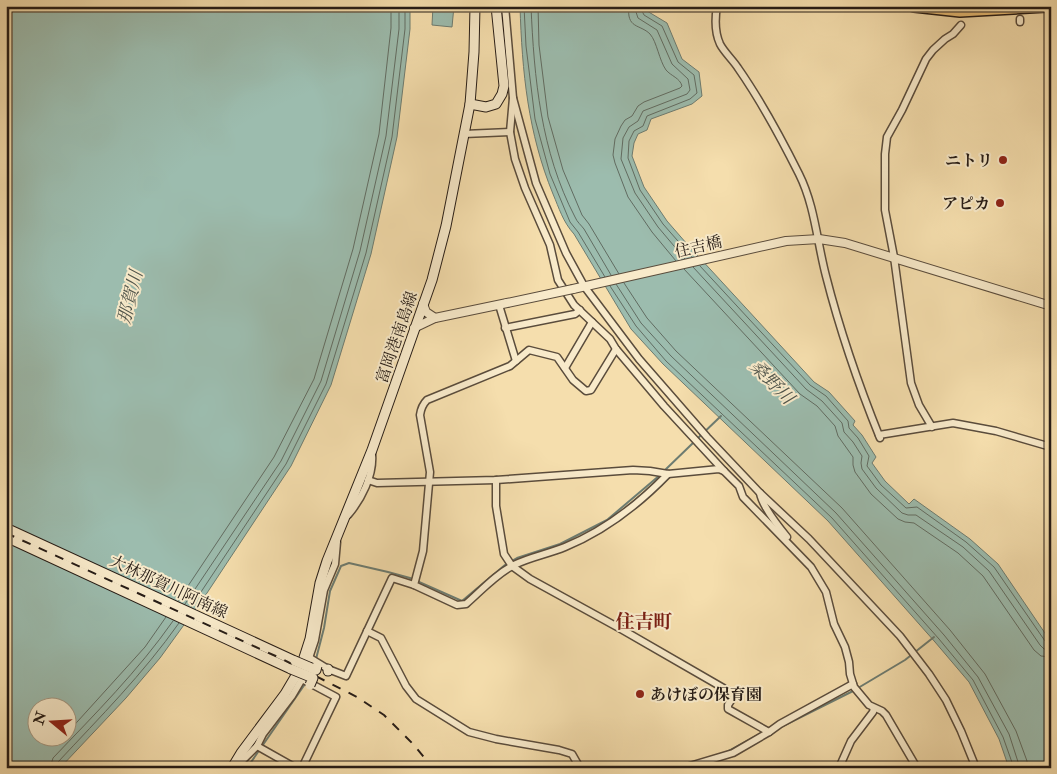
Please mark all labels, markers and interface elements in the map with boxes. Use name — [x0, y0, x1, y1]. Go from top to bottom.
place label: ニトリ — [945, 151, 993, 171]
marker: ニトリ — [997, 154, 1009, 166]
place label: アピカ — [942, 194, 990, 214]
marker: アピカ — [994, 197, 1006, 209]
street label: 住吉橋 — [673, 232, 724, 262]
water label: 那賀川 — [113, 266, 149, 326]
street label: 富岡港南島線 — [372, 289, 422, 386]
water label: 桑野川 — [744, 355, 800, 411]
street label: 大林那賀川阿南線 — [106, 551, 231, 623]
district label: 住吉町 — [615, 610, 673, 634]
place label: あけぼの保育園 — [650, 685, 762, 705]
marker: あけぼの保育園 — [634, 688, 646, 700]
north arrow — [28, 696, 78, 746]
text: N — [30, 709, 50, 728]

